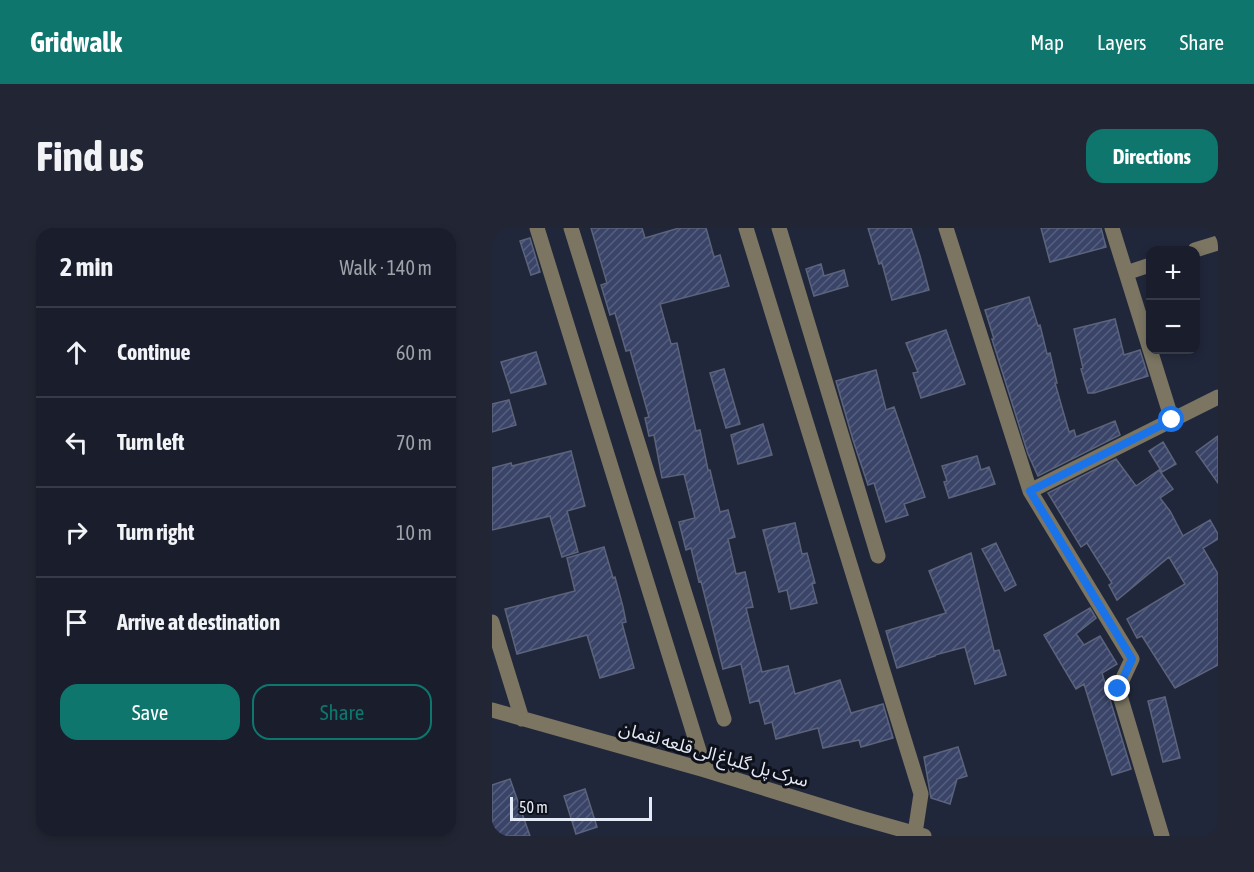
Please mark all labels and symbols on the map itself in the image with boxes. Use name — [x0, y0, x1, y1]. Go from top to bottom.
route start — [1158, 406, 1184, 432]
route end — [1104, 675, 1130, 701]
street label: سرک پل گلباغ الی قلعه لقمان — [616, 717, 811, 795]
scale bar — [510, 794, 652, 822]

